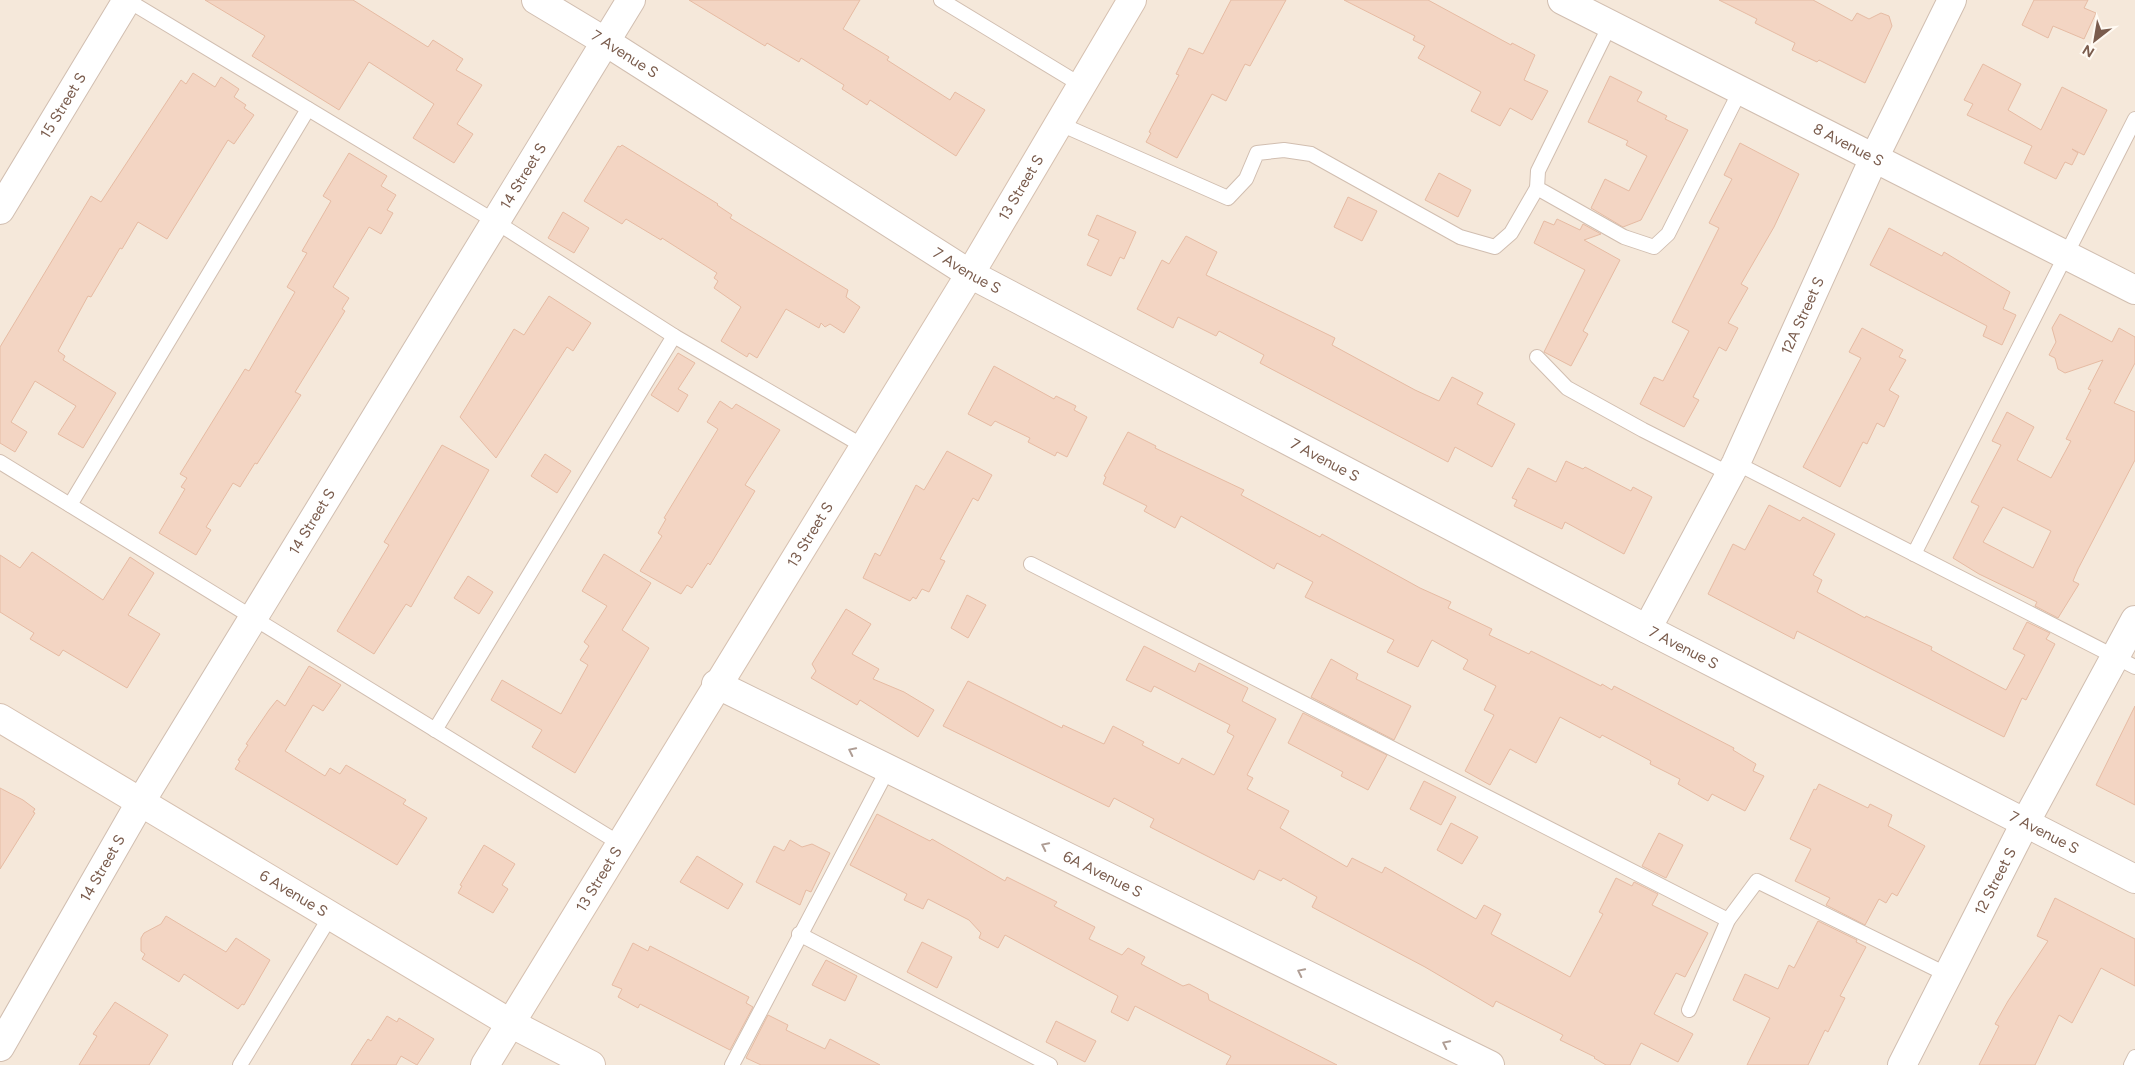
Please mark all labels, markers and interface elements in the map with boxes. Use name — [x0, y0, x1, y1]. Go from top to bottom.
north arrow — [2070, 15, 2120, 65]
street label: 7 Avenue S — [588, 26, 662, 82]
text: N — [2080, 41, 2098, 61]
street label: 15 Street S — [36, 69, 90, 142]
street label: 8 Avenue S — [1810, 120, 1887, 170]
street label: 14 Street S — [496, 140, 550, 213]
street label: 13 Street S — [995, 152, 1047, 224]
street label: 7 Avenue S — [930, 244, 1004, 298]
street label: 12A Street S — [1777, 274, 1828, 357]
street label: 7 Avenue S — [1287, 435, 1362, 486]
street label: 14 Street S — [285, 485, 339, 558]
street label: 13 Street S — [783, 499, 837, 571]
street label: 7 Avenue S — [1646, 623, 1721, 673]
one-way arrow — [848, 747, 857, 757]
street label: 7 Avenue S — [2006, 807, 2082, 858]
street label: 14 Street S — [76, 832, 129, 905]
one-way arrow — [1041, 842, 1050, 852]
street label: 13 Street S — [572, 843, 626, 915]
street label: 12 Street S — [1971, 845, 2020, 918]
street label: 6A Avenue S — [1060, 847, 1145, 901]
street label: 6 Avenue S — [256, 866, 331, 921]
one-way arrow — [1297, 968, 1306, 978]
one-way arrow — [1443, 1040, 1452, 1050]

